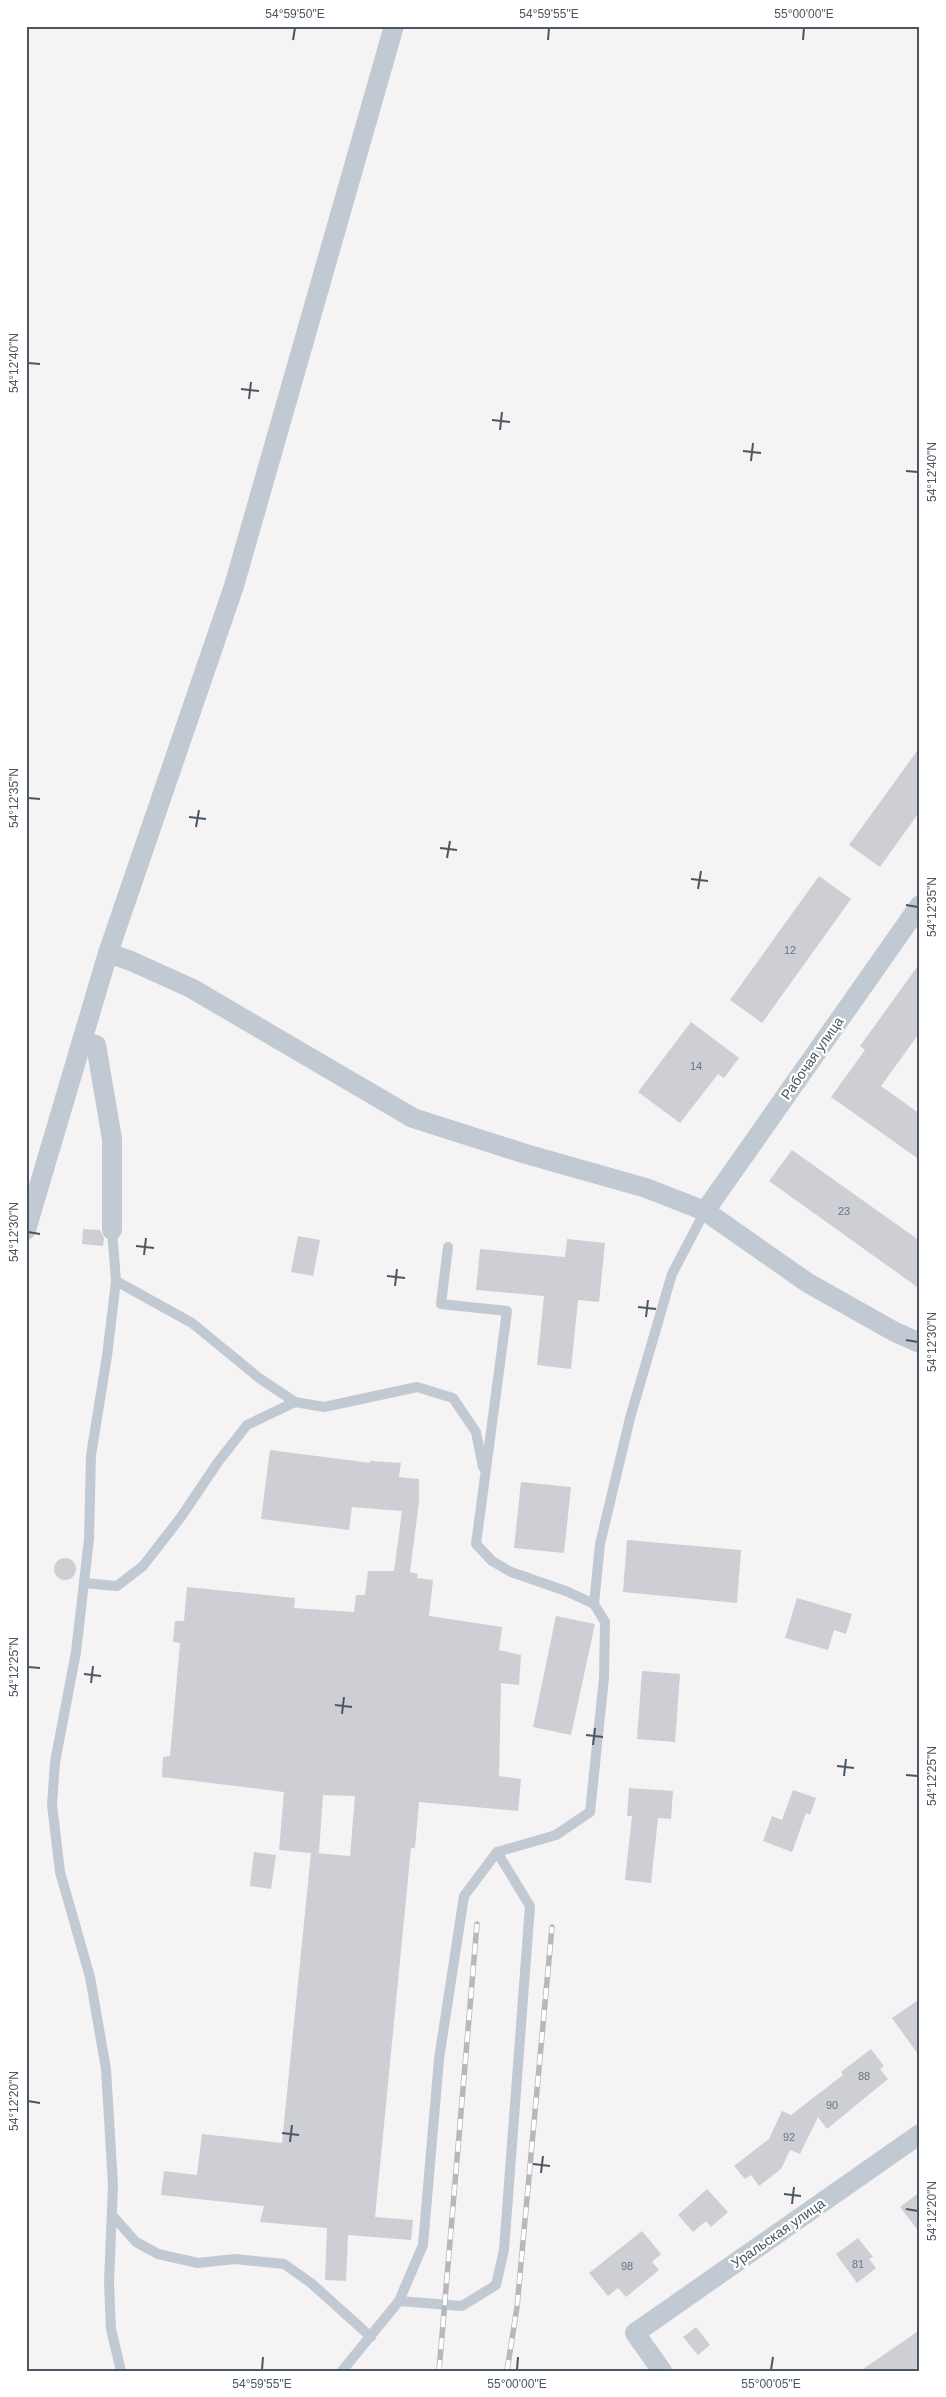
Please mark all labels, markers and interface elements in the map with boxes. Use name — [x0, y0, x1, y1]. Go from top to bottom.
text: 54°59'50"E — [265, 7, 325, 21]
text: 54°59'55"E — [519, 7, 579, 21]
text: 55°00'00"E — [774, 7, 834, 21]
text: 54°12'40"N — [7, 333, 21, 393]
text: 54°12'40"N — [925, 442, 939, 502]
text: 54°12'35"N — [7, 768, 21, 828]
text: 54°12'35"N — [925, 877, 939, 937]
house number: 12 — [784, 944, 796, 956]
street label: Рабочая улица — [778, 1013, 847, 1102]
house number: 14 — [690, 1060, 702, 1072]
text: 54°12'30"N — [7, 1202, 21, 1262]
house number: 23 — [838, 1205, 850, 1217]
text: 54°12'30"N — [925, 1312, 939, 1372]
text: 54°12'25"N — [7, 1637, 21, 1697]
text: 54°12'25"N — [925, 1746, 939, 1806]
house number: 88 — [858, 2070, 870, 2082]
text: 54°12'20"N — [7, 2071, 21, 2131]
house number: 90 — [826, 2099, 838, 2111]
house number: 92 — [783, 2131, 795, 2143]
text: 54°12'20"N — [925, 2181, 939, 2241]
street label: Уральская улица — [728, 2195, 828, 2271]
house number: 81 — [852, 2258, 864, 2270]
house number: 98 — [621, 2260, 633, 2272]
text: 54°59'55"E — [232, 2377, 292, 2391]
text: 55°00'00"E — [487, 2377, 547, 2391]
text: 55°00'05"E — [741, 2377, 801, 2391]

